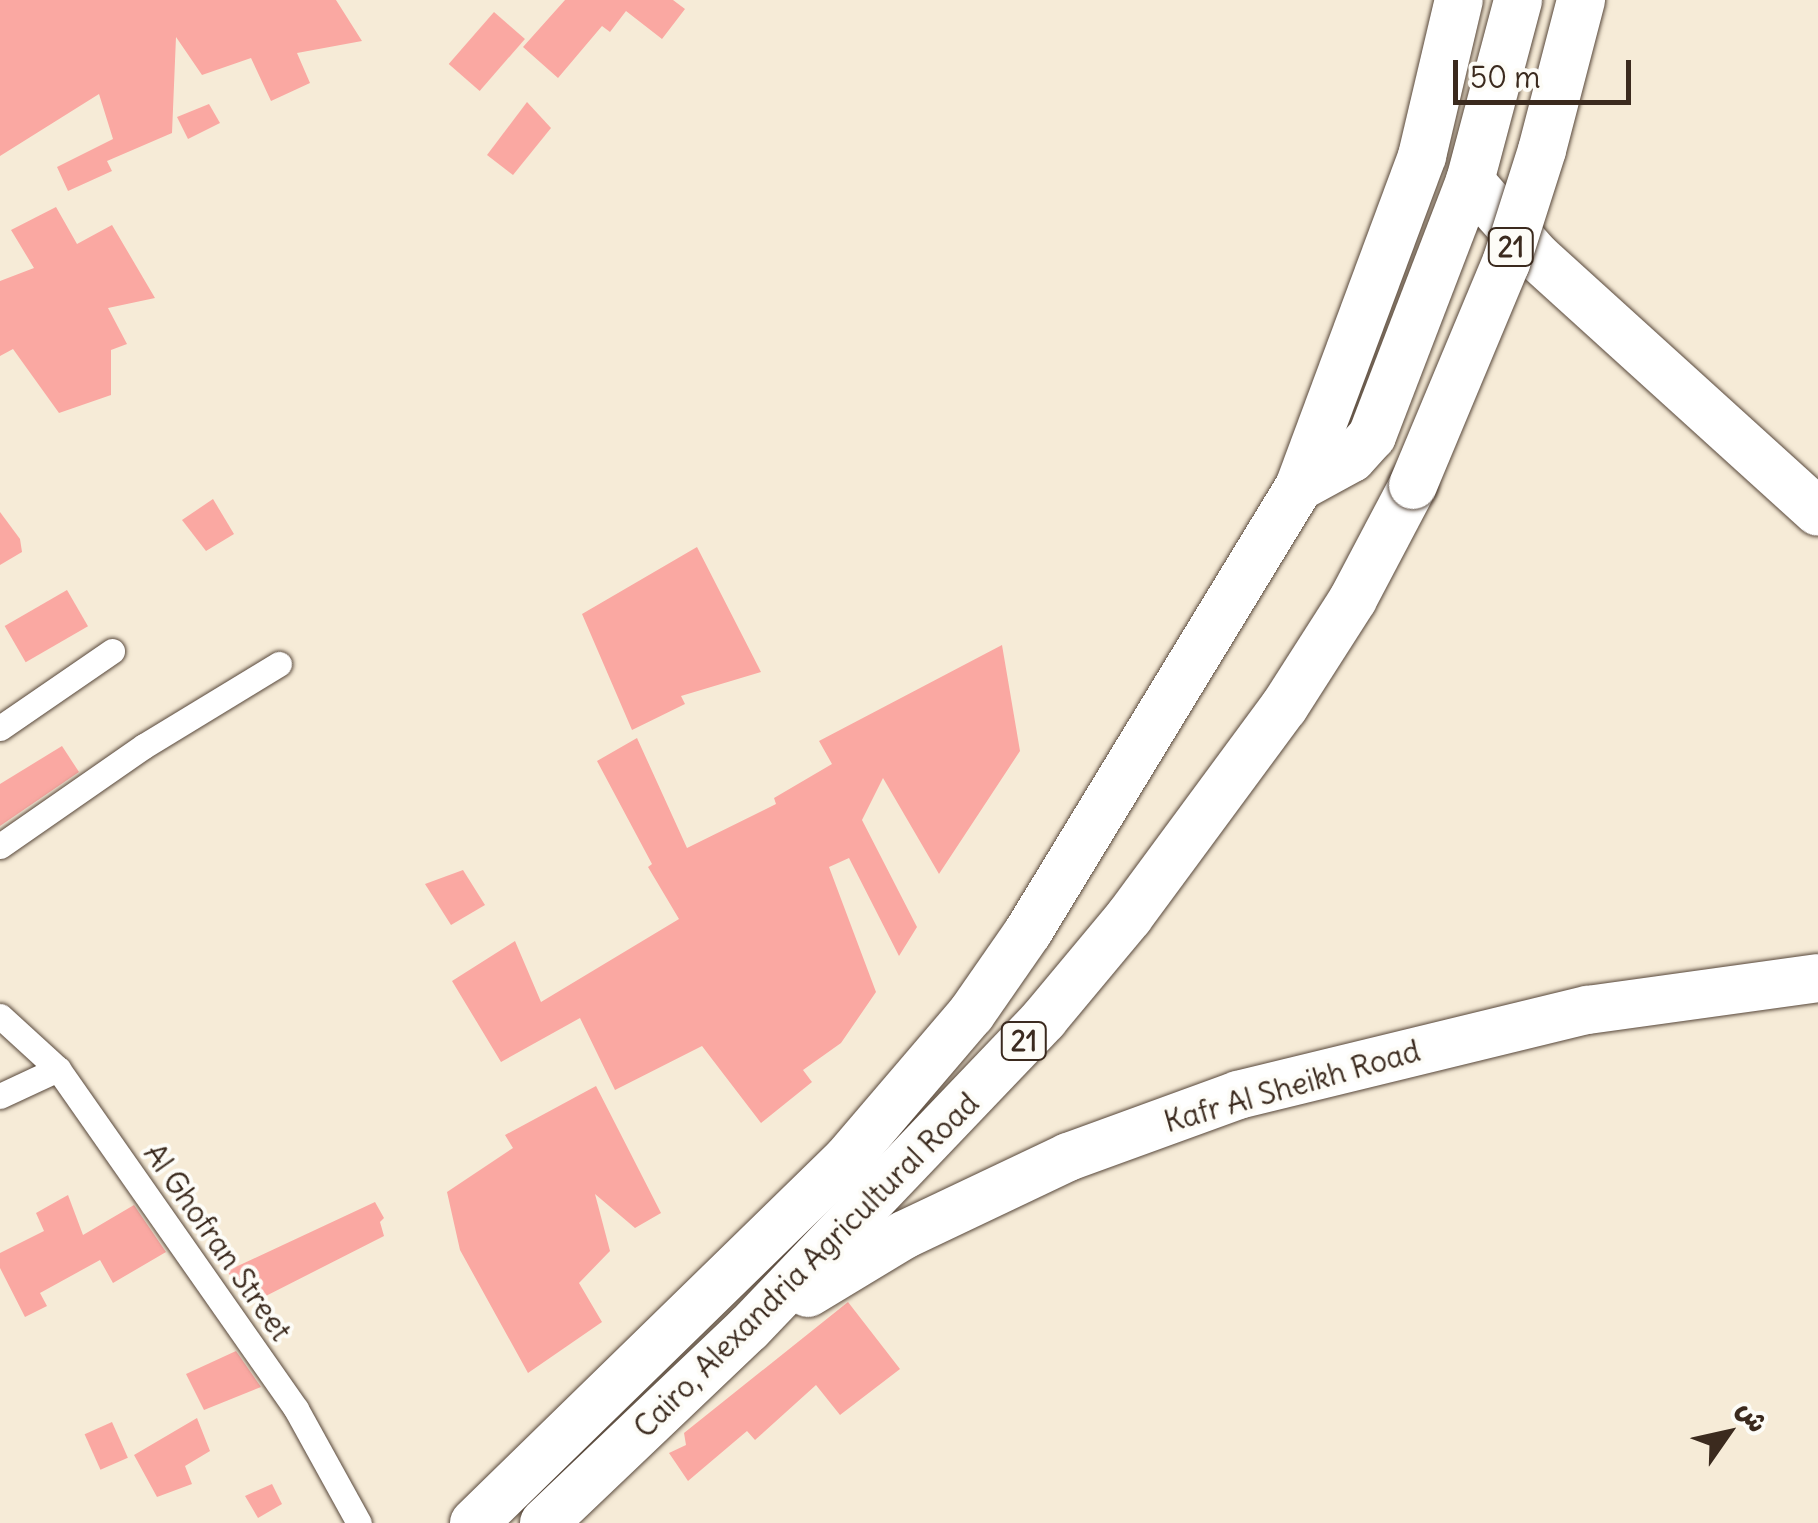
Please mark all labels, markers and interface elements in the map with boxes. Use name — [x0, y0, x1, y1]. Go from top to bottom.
scale bar — [1458, 40, 1636, 102]
text: 50 m — [1470, 58, 1540, 96]
road number: 21 — [1486, 224, 1536, 270]
road number: 21 — [999, 1018, 1049, 1064]
street label: Kafr Al Sheikh Road — [1160, 1032, 1424, 1140]
street label: Cairo, Alexandria Agricultural Road — [626, 1085, 986, 1445]
street label: Al Ghofran Street — [137, 1137, 299, 1347]
north arrow — [1678, 1383, 1778, 1483]
text: ش — [1729, 1393, 1776, 1439]

